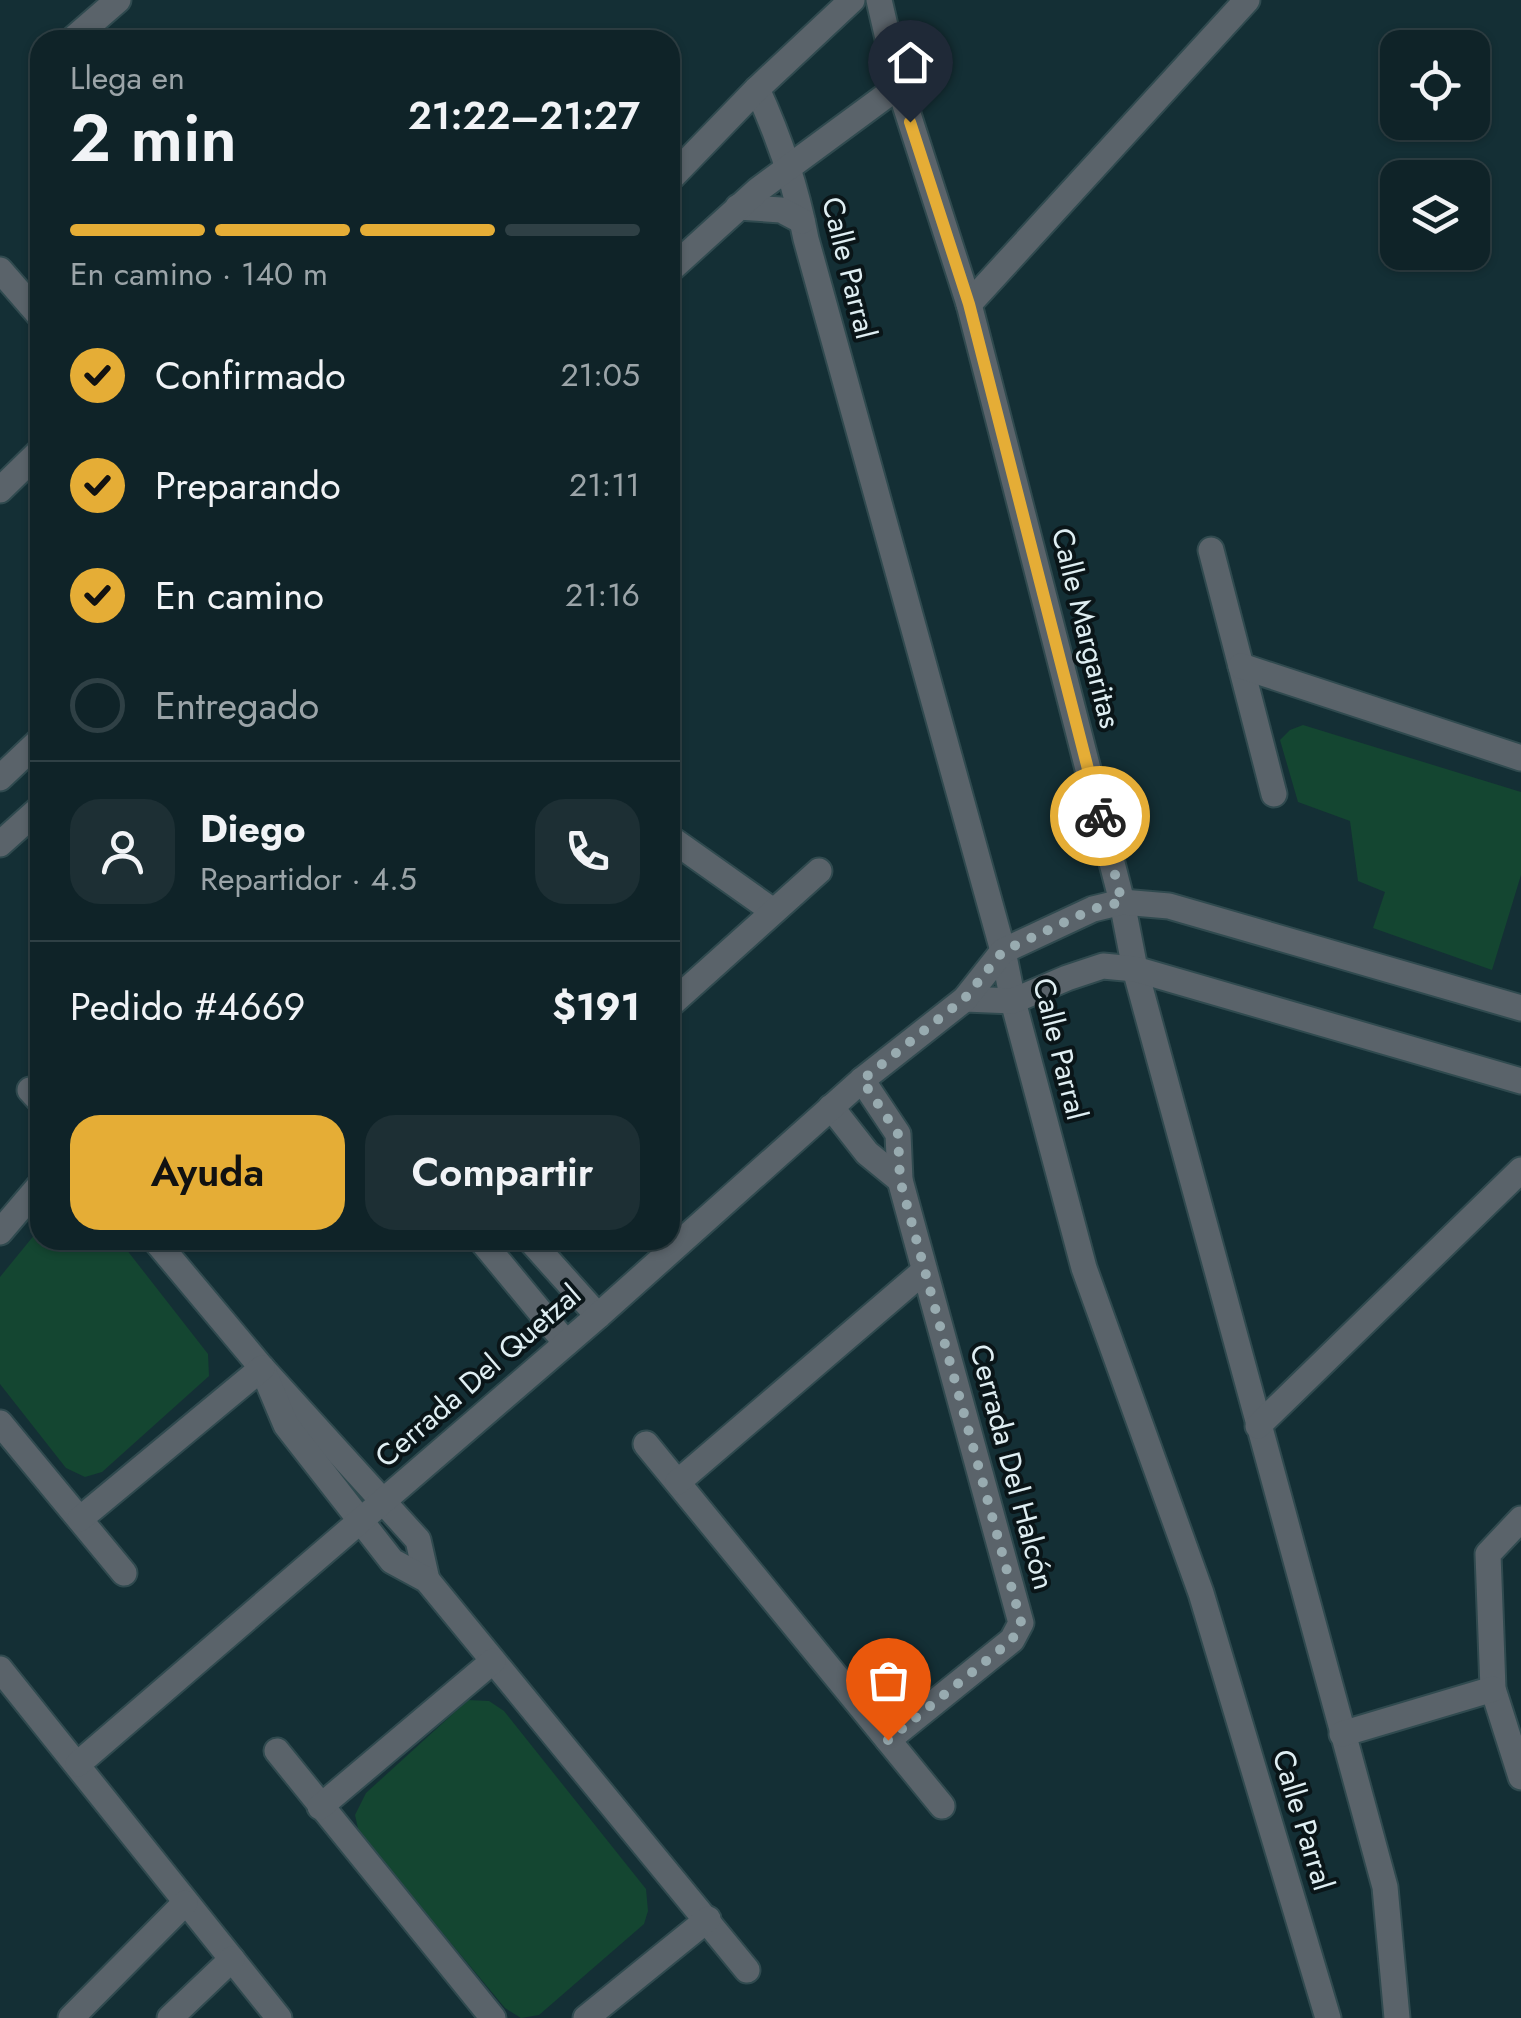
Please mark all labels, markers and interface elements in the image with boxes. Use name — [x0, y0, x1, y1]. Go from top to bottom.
pin — [868, 20, 953, 123]
map controls — [1380, 30, 1490, 270]
button: locate — [1380, 30, 1490, 140]
icon: home — [883, 35, 938, 90]
text: Llega en — [70, 55, 185, 101]
text: 21:22–21:27 — [408, 88, 640, 143]
text: 2 min — [70, 91, 237, 185]
button: layers — [1380, 160, 1490, 270]
street label: Calle Parral — [811, 192, 888, 343]
text: En camino · 140 m — [70, 251, 328, 297]
icon: check — [70, 348, 125, 403]
text: Confirmado — [155, 348, 346, 403]
text: 21:05 — [561, 352, 640, 398]
icon: check — [70, 458, 125, 513]
text: Preparando — [155, 458, 341, 513]
text: 21:11 — [569, 462, 640, 508]
street label: Calle Margaritas — [1041, 523, 1132, 733]
icon: check — [70, 568, 125, 623]
text: En camino — [155, 568, 324, 623]
text: 21:16 — [565, 572, 640, 618]
text: Entregado — [155, 678, 319, 733]
courier — [1050, 766, 1150, 866]
icon: bike — [1073, 789, 1128, 844]
button: person — [70, 799, 175, 904]
button: phone — [535, 799, 640, 904]
text: Diego — [200, 801, 306, 856]
text: Repartidor · 4.5 — [200, 856, 417, 902]
street label: Calle Parral — [1022, 973, 1099, 1124]
text: Pedido #4669 — [70, 979, 305, 1034]
text: $191 — [552, 979, 640, 1034]
button: Ayuda — [70, 1115, 345, 1230]
button: Compartir — [365, 1115, 640, 1230]
street label: Cerrada Del Quetzal — [365, 1274, 590, 1477]
street label: Cerrada Del Halcón — [959, 1339, 1066, 1594]
pin — [846, 1638, 931, 1741]
icon: bag — [861, 1653, 916, 1708]
street label: Calle Parral — [1262, 1744, 1345, 1896]

